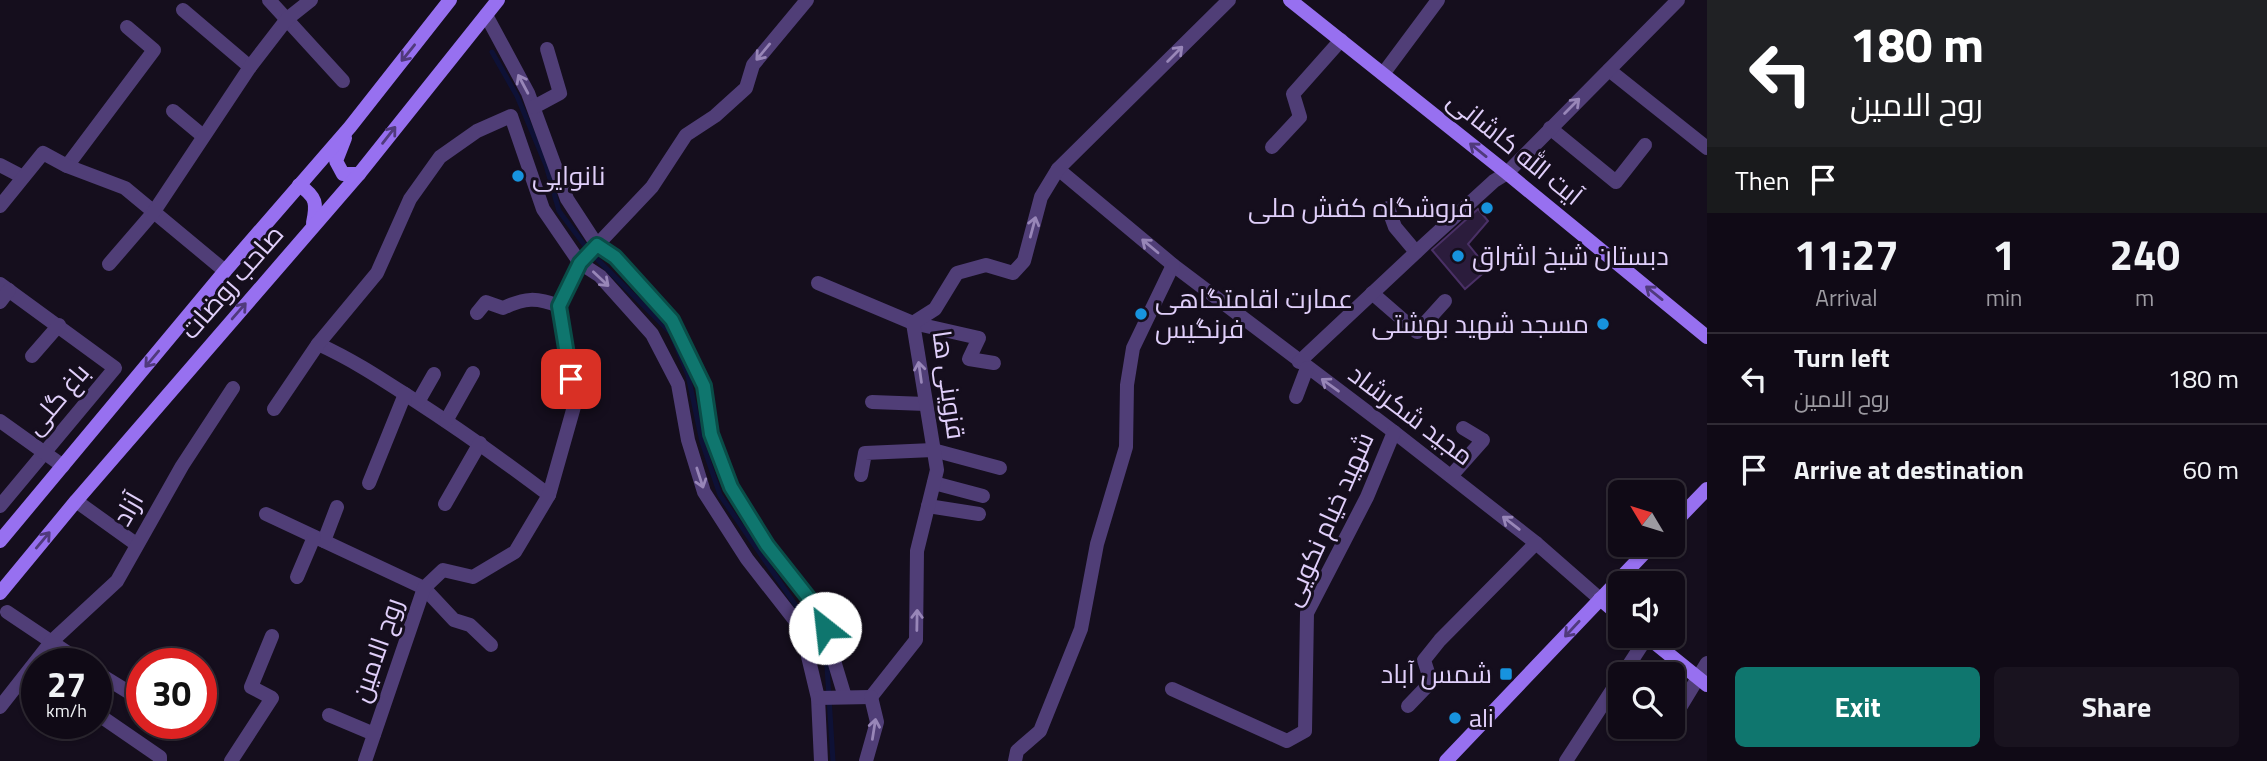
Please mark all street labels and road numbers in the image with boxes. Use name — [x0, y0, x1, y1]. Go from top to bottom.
street label: آیت الله کاشانی — [1439, 81, 1591, 214]
street label: صاحب روضات — [171, 216, 293, 348]
street label: قزوینی ها — [923, 328, 976, 442]
street label: باغ گلی — [15, 354, 98, 443]
street label: مجید شکرشاد — [1341, 355, 1482, 475]
street label: شهید خیام نکویی — [1272, 426, 1383, 612]
street label: آزاد — [102, 485, 153, 533]
street label: روح الامین — [340, 592, 413, 707]

